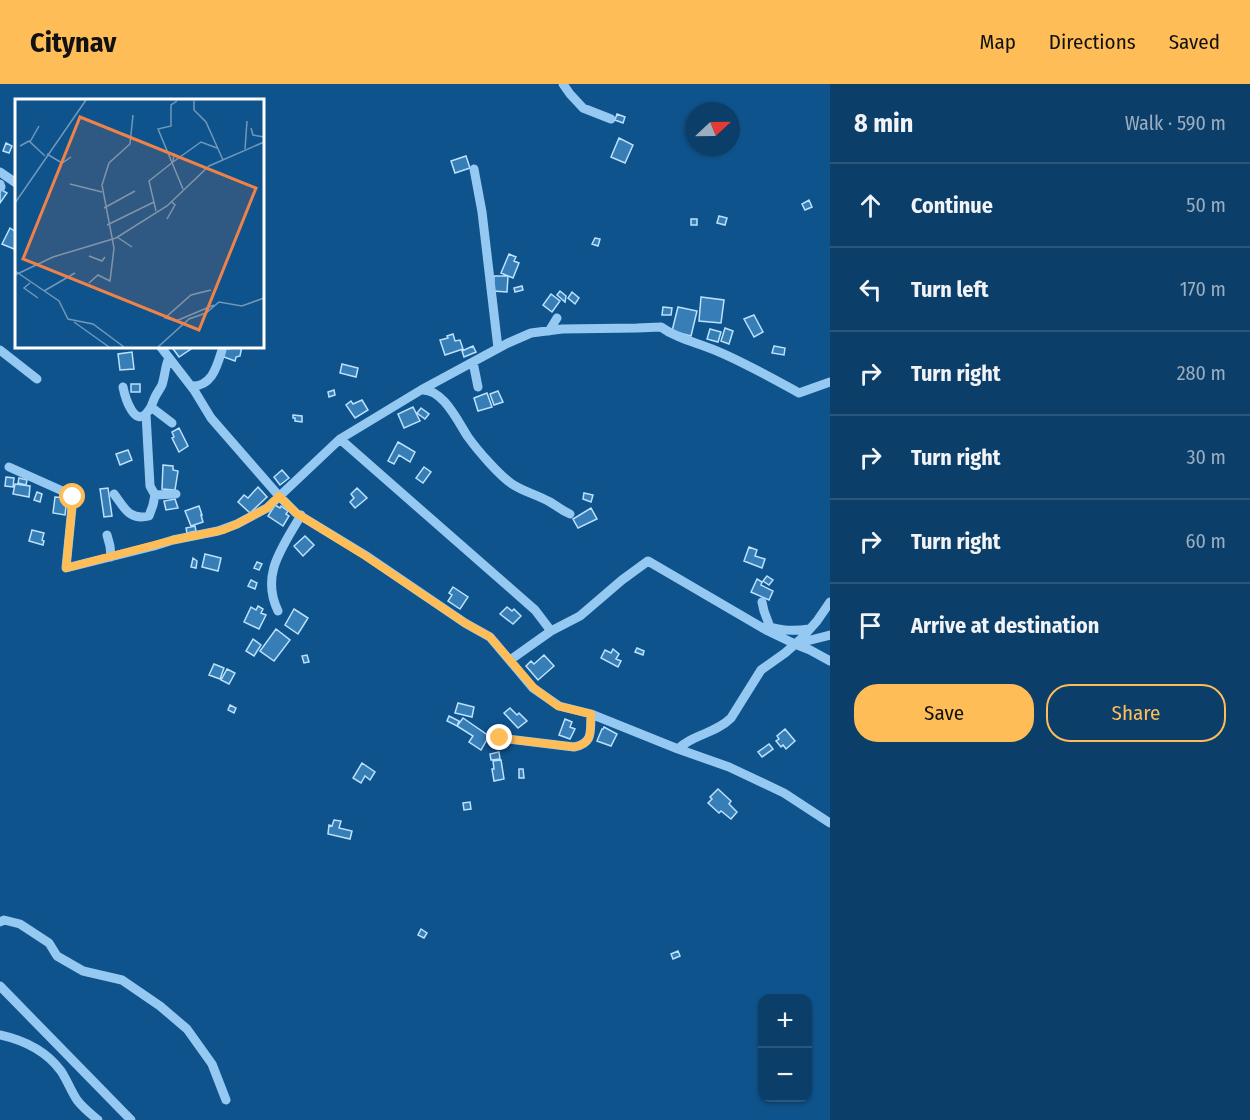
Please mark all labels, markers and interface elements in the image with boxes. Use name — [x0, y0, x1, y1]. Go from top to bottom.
text: Citynav — [30, 26, 116, 59]
text: Map — [979, 29, 1016, 55]
text: Directions — [1049, 29, 1136, 55]
text: Saved — [1169, 29, 1220, 55]
inset map — [15, 99, 264, 348]
north arrow — [686, 102, 740, 156]
text: 8 min — [854, 108, 913, 139]
text: Walk · 590 m — [1125, 111, 1226, 135]
icon: ahead — [854, 189, 887, 222]
text: Continue — [911, 192, 993, 219]
text: 50 m — [1186, 193, 1226, 217]
icon: left — [854, 273, 887, 306]
text: Turn left — [911, 276, 989, 303]
text: 170 m — [1180, 277, 1226, 301]
icon: right — [854, 357, 887, 390]
text: Turn right — [911, 360, 1000, 387]
text: 280 m — [1177, 361, 1226, 385]
icon: right — [854, 441, 887, 474]
text: Turn right — [911, 444, 1000, 471]
text: 30 m — [1186, 445, 1226, 469]
route start — [59, 483, 85, 509]
icon: right — [854, 525, 887, 558]
text: Turn right — [911, 528, 1000, 555]
text: 60 m — [1186, 529, 1226, 553]
icon: arrive — [854, 609, 887, 642]
text: Arrive at destination — [911, 612, 1099, 639]
button: Save — [854, 684, 1034, 742]
button: Share — [1046, 684, 1226, 742]
route end — [486, 724, 512, 750]
map controls — [758, 994, 812, 1102]
button: + — [758, 994, 812, 1048]
button: − — [758, 1048, 812, 1102]

